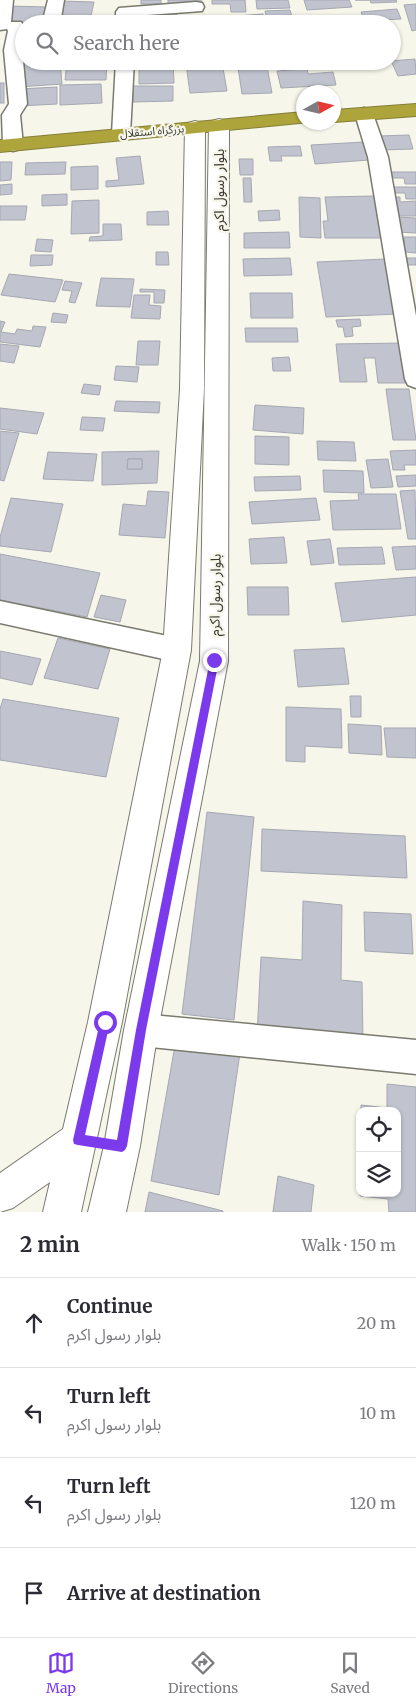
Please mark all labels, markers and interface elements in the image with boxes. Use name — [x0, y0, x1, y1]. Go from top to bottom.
search box — [15, 15, 401, 70]
icon: search — [33, 29, 61, 57]
text: Search here — [73, 31, 180, 55]
north arrow — [296, 85, 341, 130]
street label: بزرگراه استقلال — [119, 121, 185, 141]
street label: بلوار رسول اکرم — [210, 148, 230, 231]
street label: بلوار رسول اکرم — [205, 553, 227, 636]
route end — [203, 649, 226, 672]
route start — [94, 1011, 117, 1034]
map controls — [356, 1107, 401, 1197]
button: locate — [356, 1107, 401, 1152]
button: layers — [356, 1152, 401, 1197]
text: 2 min — [20, 1231, 80, 1258]
text: Walk · 150 m — [302, 1235, 396, 1255]
text: Continue — [67, 1294, 153, 1318]
icon: ahead — [20, 1309, 48, 1337]
text: 20 m — [357, 1313, 396, 1333]
text: بلوار رسول اکرم — [67, 1324, 161, 1344]
text: Turn left — [67, 1384, 151, 1408]
icon: left — [20, 1399, 48, 1427]
text: 10 m — [359, 1403, 396, 1423]
text: بلوار رسول اکرم — [67, 1414, 161, 1434]
text: Turn left — [67, 1474, 151, 1498]
icon: left — [20, 1489, 48, 1517]
text: 120 m — [350, 1493, 396, 1513]
text: بلوار رسول اکرم — [67, 1504, 161, 1524]
icon: arrive — [20, 1579, 48, 1607]
text: Arrive at destination — [67, 1581, 261, 1605]
tab: Map — [46, 1649, 76, 1697]
tab: Directions — [168, 1649, 238, 1697]
tab: Saved — [330, 1649, 370, 1697]

